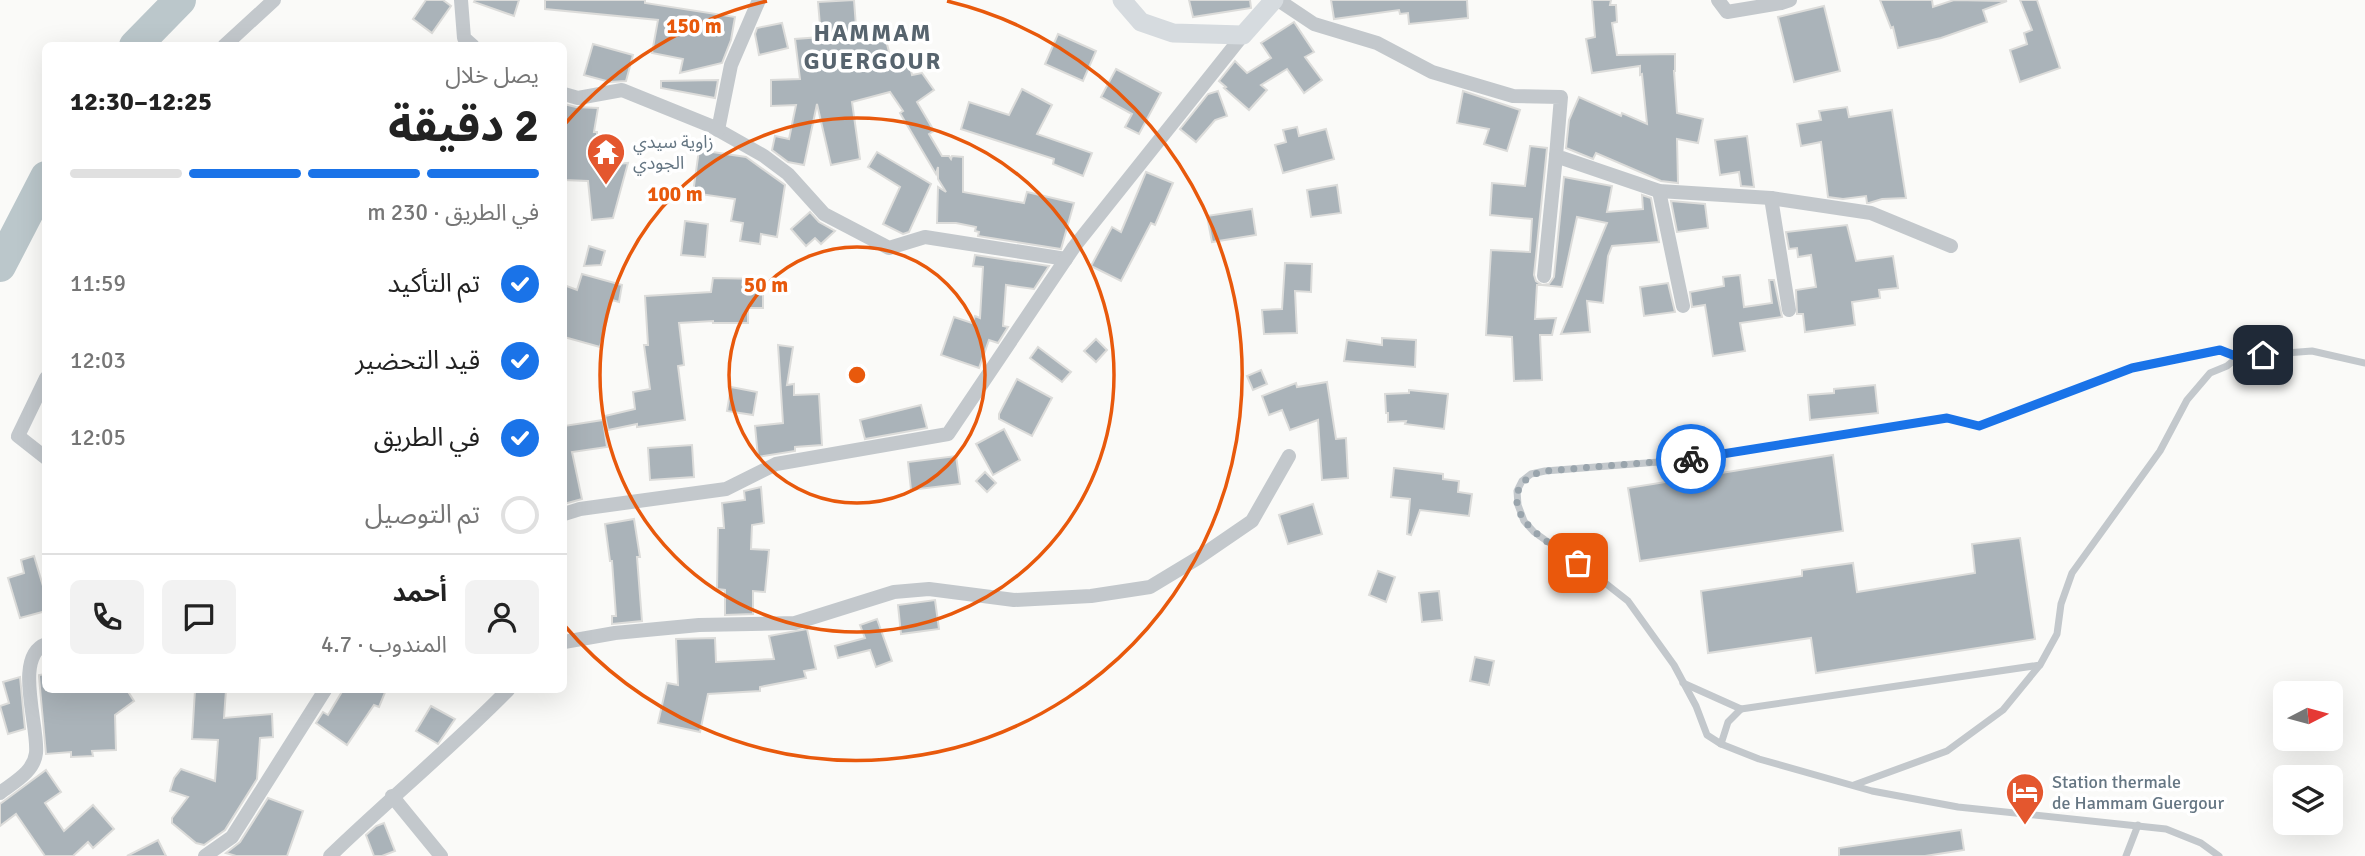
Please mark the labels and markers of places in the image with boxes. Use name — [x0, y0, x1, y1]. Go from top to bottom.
temple icon: زاوية سيدي الجودي — [585, 131, 627, 186]
place label: زاوية سيدي الجودي — [633, 131, 714, 176]
pin — [2233, 325, 2293, 385]
centre of rings — [845, 363, 869, 387]
pin — [1548, 533, 1608, 593]
hotel icon: Station thermale de Hammam Guergour — [2004, 771, 2046, 826]
place label: Station thermale de Hammam Guergour — [2052, 771, 2224, 814]

